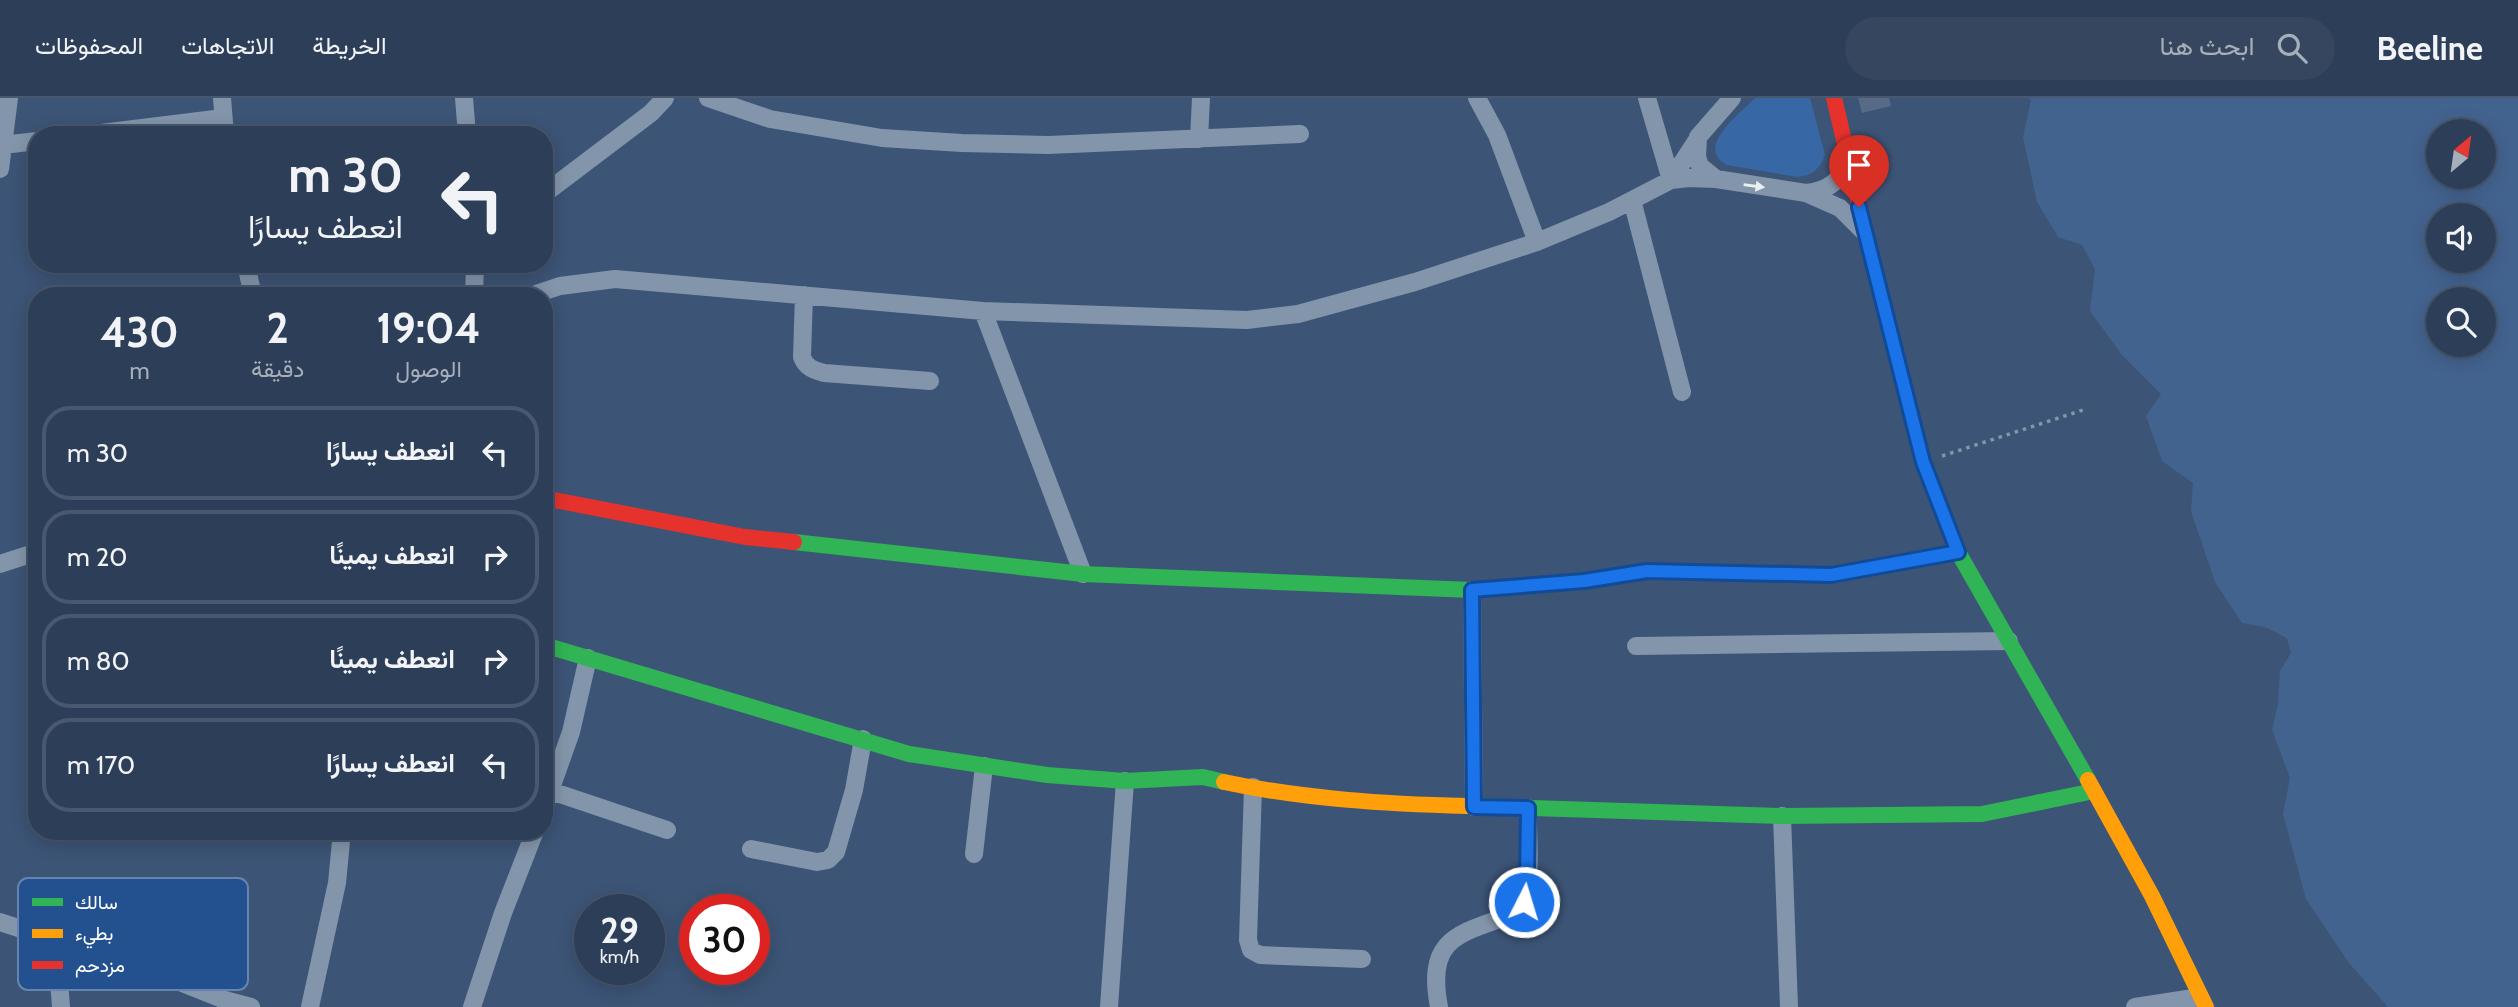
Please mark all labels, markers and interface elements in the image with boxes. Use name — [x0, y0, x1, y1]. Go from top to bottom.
search box — [1845, 17, 2335, 80]
text: Beeline — [2377, 28, 2483, 68]
icon: search — [2273, 29, 2311, 67]
text: ابحث هنا — [2159, 30, 2255, 62]
text: المحفوظات — [35, 31, 143, 60]
text: الاتجاهات — [181, 31, 274, 60]
text: الخريطة — [312, 31, 387, 60]
north arrow — [2426, 119, 2496, 189]
map controls — [2426, 119, 2496, 357]
pin — [1829, 135, 1889, 207]
text: 30 m — [288, 145, 403, 204]
icon: arrive — [1840, 146, 1878, 184]
icon: left — [427, 154, 518, 245]
one-way arrow — [1743, 180, 1765, 191]
button: sound — [2426, 203, 2496, 273]
text: انعطف يسارًا — [248, 207, 403, 246]
button: search — [2426, 287, 2496, 357]
text: 2 — [267, 302, 289, 354]
text: 19:04 — [377, 302, 481, 354]
text: 430 — [100, 306, 179, 358]
text: دقيقة — [251, 355, 304, 383]
text: الوصول — [395, 355, 462, 383]
text: m — [129, 357, 150, 385]
icon: left — [476, 434, 514, 472]
text: انعطف يسارًا — [326, 435, 455, 467]
text: 30 m — [67, 437, 128, 469]
icon: right — [476, 538, 514, 576]
text: انعطف يمينًا — [329, 539, 455, 571]
text: 20 m — [67, 541, 127, 573]
icon: right — [476, 642, 514, 680]
text: انعطف يمينًا — [329, 643, 455, 675]
text: 80 m — [67, 645, 130, 677]
icon: left — [476, 746, 514, 784]
text: انعطف يسارًا — [326, 747, 455, 779]
text: 170 m — [67, 749, 135, 781]
position arrow — [1487, 865, 1561, 939]
legend — [18, 878, 248, 990]
text: سالك — [75, 891, 118, 914]
speed limit sign: 30 — [679, 894, 770, 985]
text: 29 — [600, 909, 639, 952]
text: بطيء — [75, 922, 113, 949]
text: km/h — [600, 946, 639, 968]
text: مزدحم — [75, 954, 125, 978]

